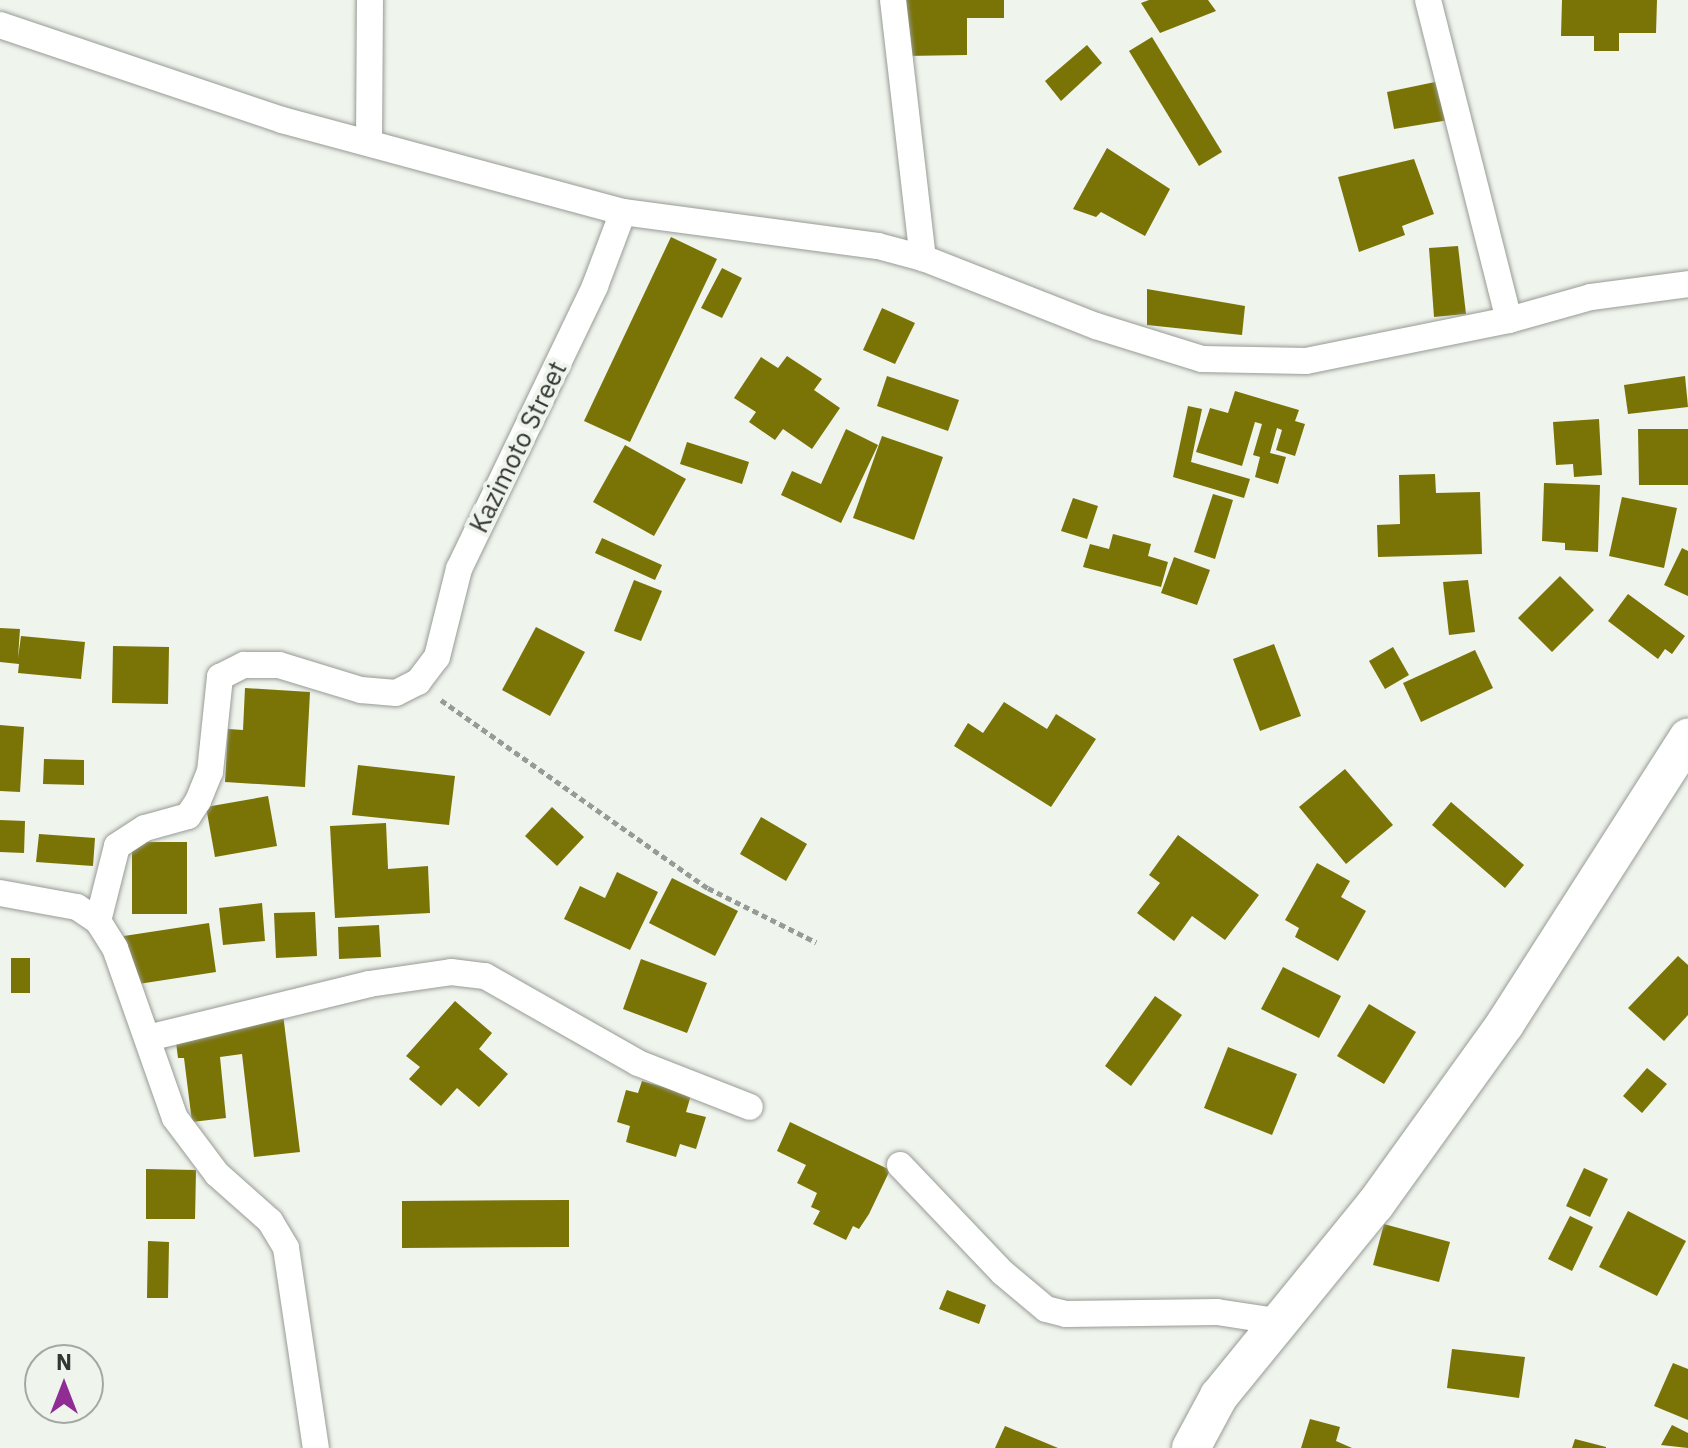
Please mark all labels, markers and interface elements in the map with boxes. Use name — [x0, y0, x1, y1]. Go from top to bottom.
street label: Kazimoto Street — [463, 356, 573, 538]
north arrow — [24, 1344, 104, 1424]
text: N — [56, 1347, 72, 1376]

